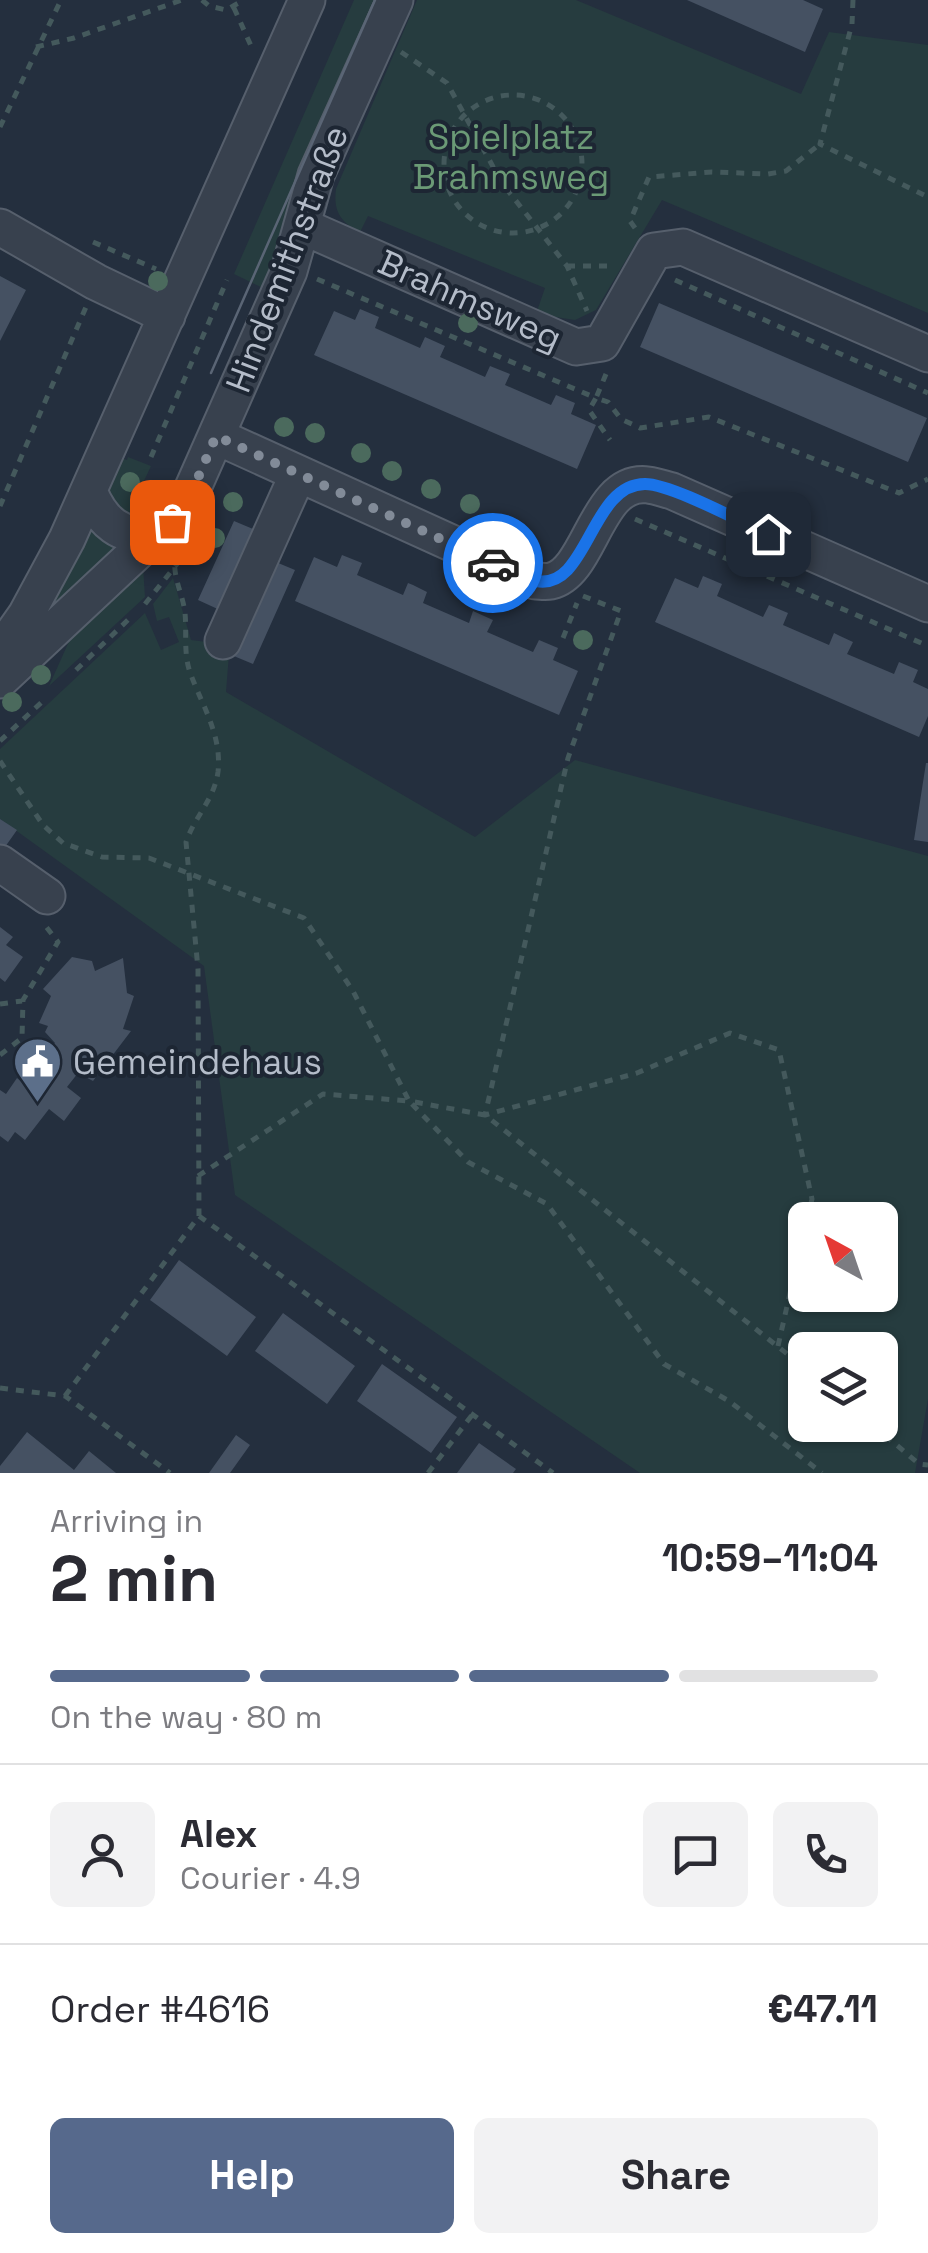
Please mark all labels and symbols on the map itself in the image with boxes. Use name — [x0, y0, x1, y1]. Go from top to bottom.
park label: Spielplatz Brahmsweg — [413, 115, 609, 199]
street label: Hindemithstraße — [216, 119, 358, 399]
street label: Brahmsweg — [371, 240, 569, 360]
pin — [130, 480, 215, 565]
pin — [726, 492, 811, 577]
courier — [443, 513, 543, 613]
public building icon: Gemeindehaus — [12, 1036, 64, 1104]
place label: Gemeindehaus — [73, 1040, 322, 1084]
north arrow — [788, 1202, 898, 1312]

